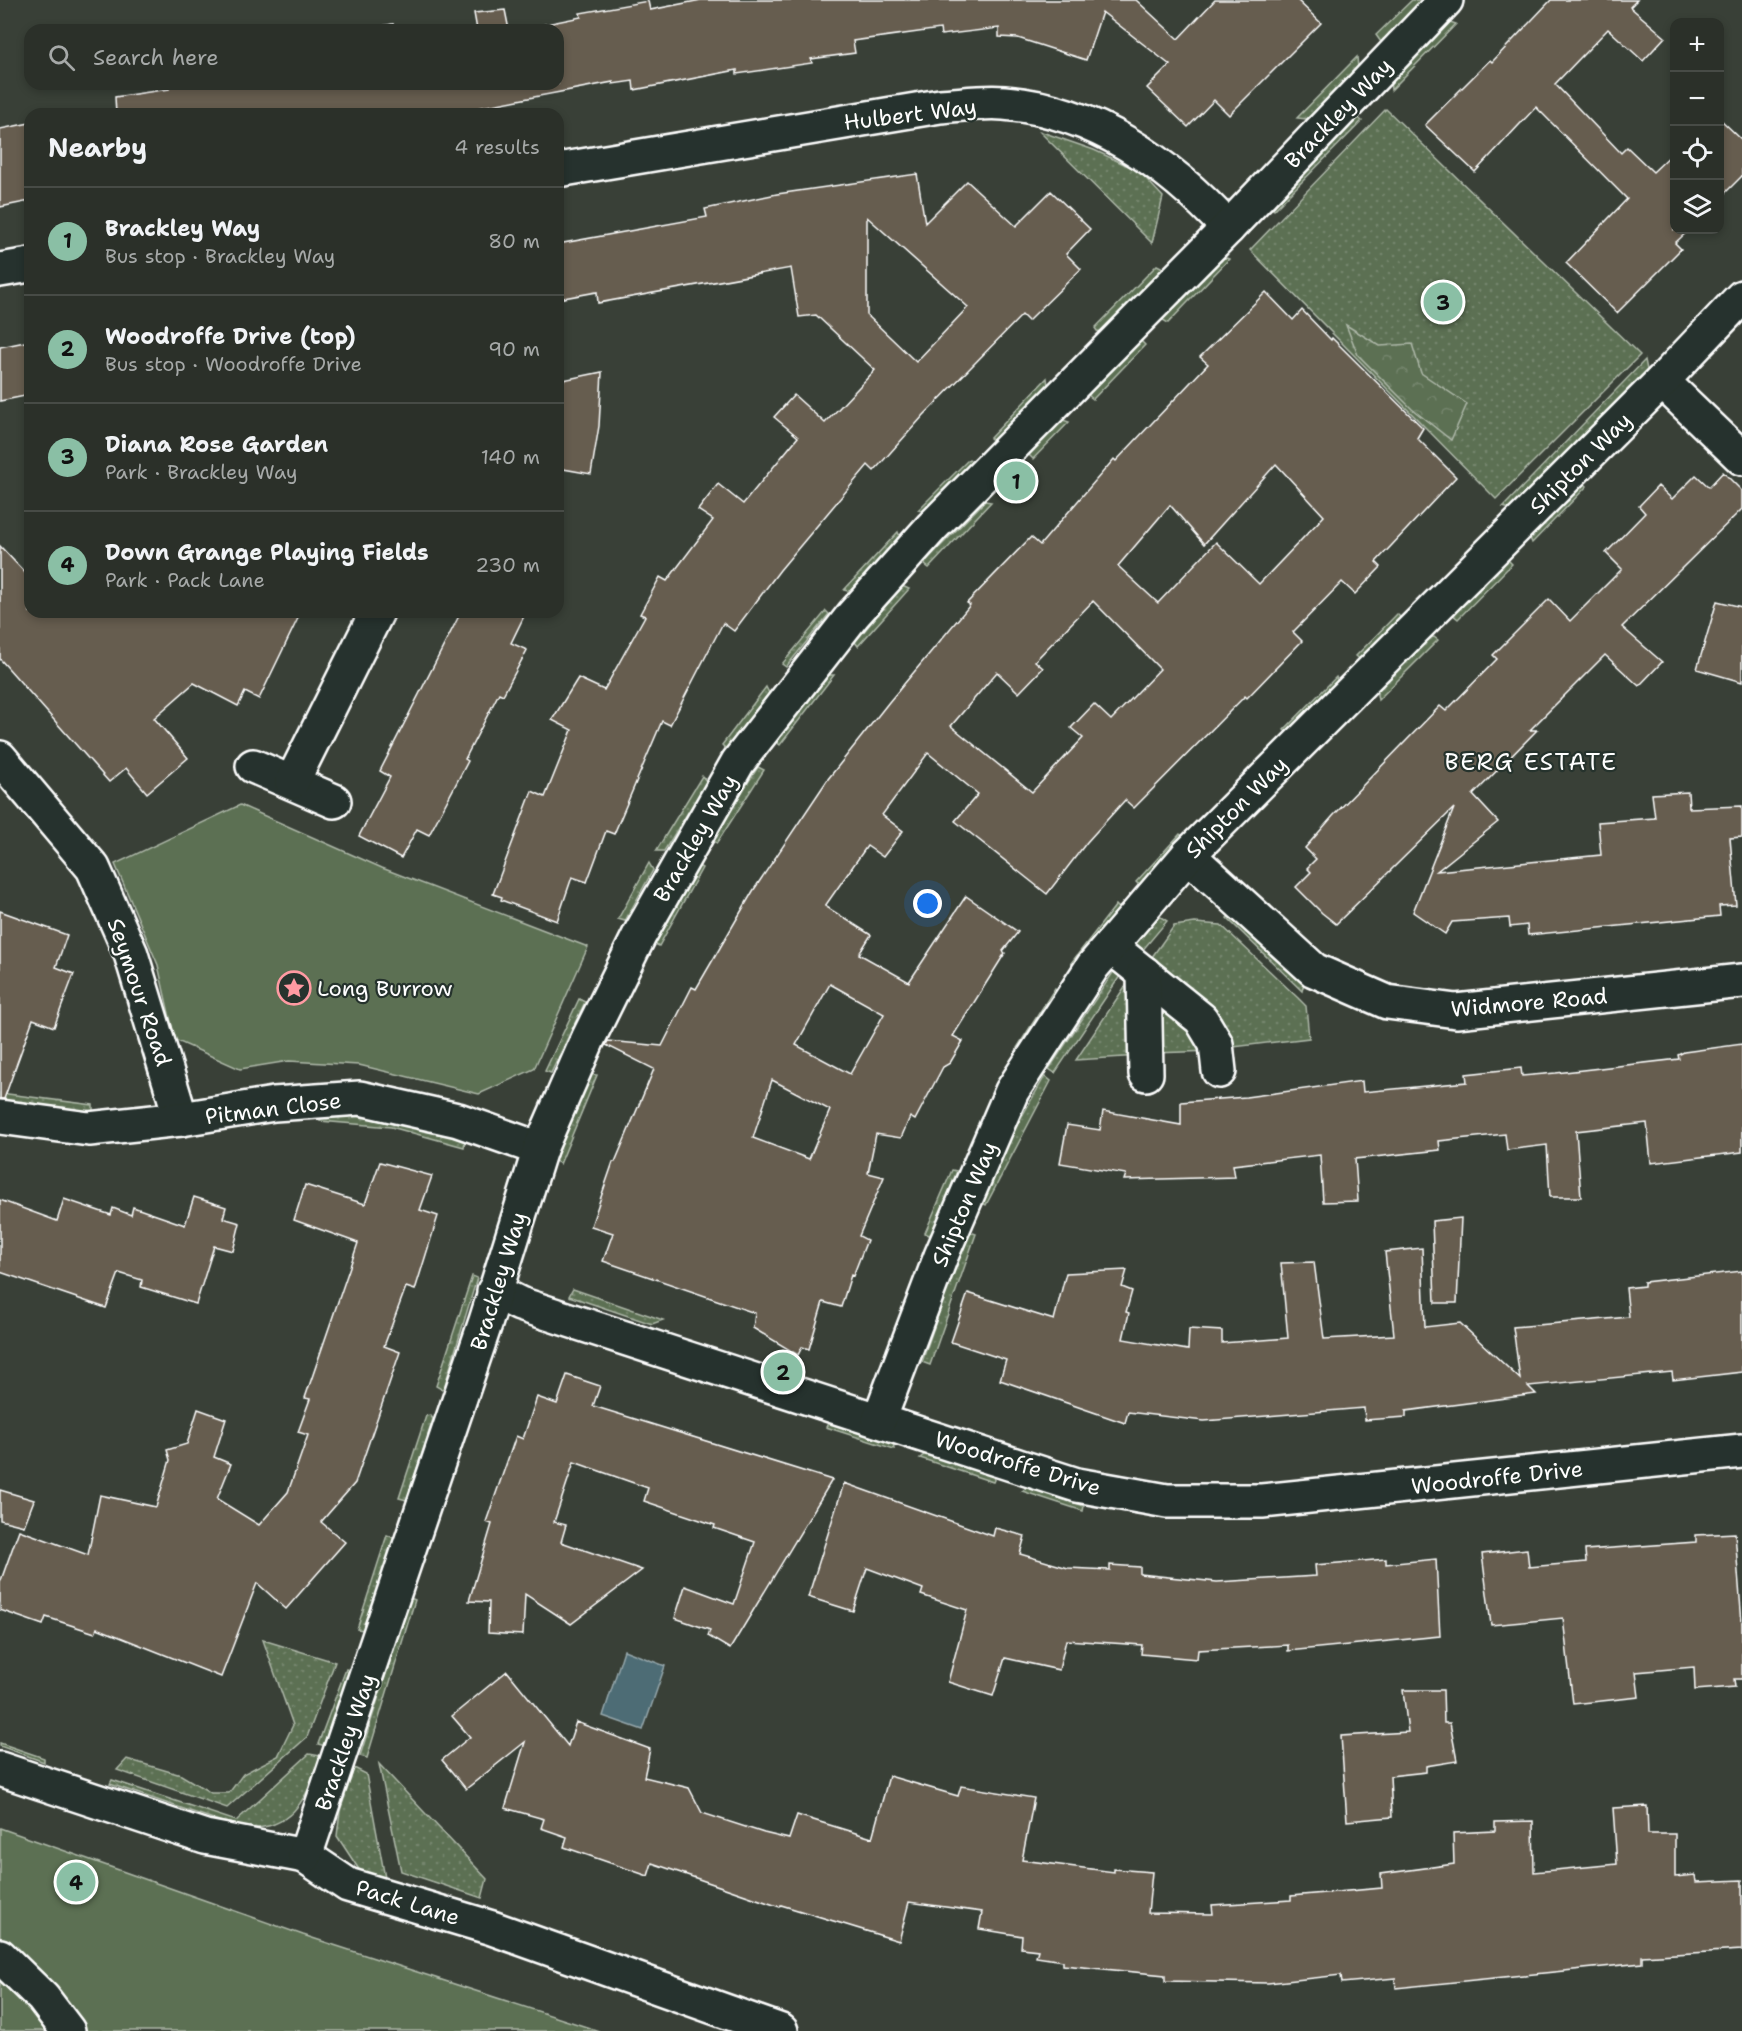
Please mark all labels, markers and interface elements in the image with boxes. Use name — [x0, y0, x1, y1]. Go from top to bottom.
map controls — [1670, 18, 1724, 234]
button: + — [1670, 18, 1724, 72]
search box — [24, 24, 564, 90]
icon: search — [45, 41, 78, 74]
text: Search here — [93, 43, 219, 72]
street label: Brackley Way — [1278, 52, 1399, 175]
button: − — [1670, 72, 1724, 126]
street label: Hulbert Way — [842, 92, 978, 137]
button: locate — [1670, 126, 1724, 180]
text: Nearby — [48, 130, 147, 165]
text: 4 results — [454, 134, 540, 160]
button: layers — [1670, 180, 1724, 234]
text: Brackley Way — [105, 214, 260, 243]
text: 1 — [63, 228, 72, 254]
text: 80 m — [488, 228, 540, 254]
text: Bus stop · Brackley Way — [105, 243, 335, 269]
pin: 3 — [1424, 280, 1462, 324]
text: Woodroffe Drive (top) — [105, 322, 356, 351]
text: 2 — [61, 336, 75, 362]
text: 90 m — [488, 336, 540, 362]
text: Bus stop · Woodroffe Drive — [105, 351, 362, 377]
street label: Shipton Way — [1523, 406, 1638, 521]
text: Diana Rose Garden — [105, 430, 328, 459]
text: 3 — [61, 444, 75, 470]
text: 140 m — [481, 444, 540, 470]
pin: 1 — [996, 458, 1036, 504]
text: Park · Brackley Way — [105, 459, 298, 485]
text: Down Grange Playing Fields — [105, 538, 429, 567]
text: 4 — [61, 552, 75, 578]
text: 230 m — [475, 552, 540, 578]
text: Park · Pack Lane — [105, 567, 265, 593]
district label: BERG ESTATE — [1444, 746, 1618, 778]
street label: Shipton Way — [1179, 750, 1294, 865]
street label: Brackley Way — [647, 769, 744, 908]
your location — [913, 889, 942, 918]
street label: Seymour Road — [101, 914, 178, 1070]
place icon: Long Burrow — [276, 970, 312, 1006]
place label: Long Burrow — [317, 974, 453, 1003]
street label: Widmore Road — [1449, 981, 1609, 1024]
street label: Pitman Close — [203, 1086, 343, 1131]
street label: Shipton Way — [925, 1137, 1004, 1271]
street label: Brackley Way — [464, 1208, 533, 1354]
pin: 2 — [764, 1350, 802, 1394]
street label: Woodroffe Drive — [931, 1424, 1105, 1503]
street label: Woodroffe Drive — [1410, 1454, 1584, 1501]
street label: Brackley Way — [308, 1670, 383, 1815]
pin: 4 — [56, 1860, 96, 1904]
street label: Pack Lane — [352, 1873, 463, 1932]

